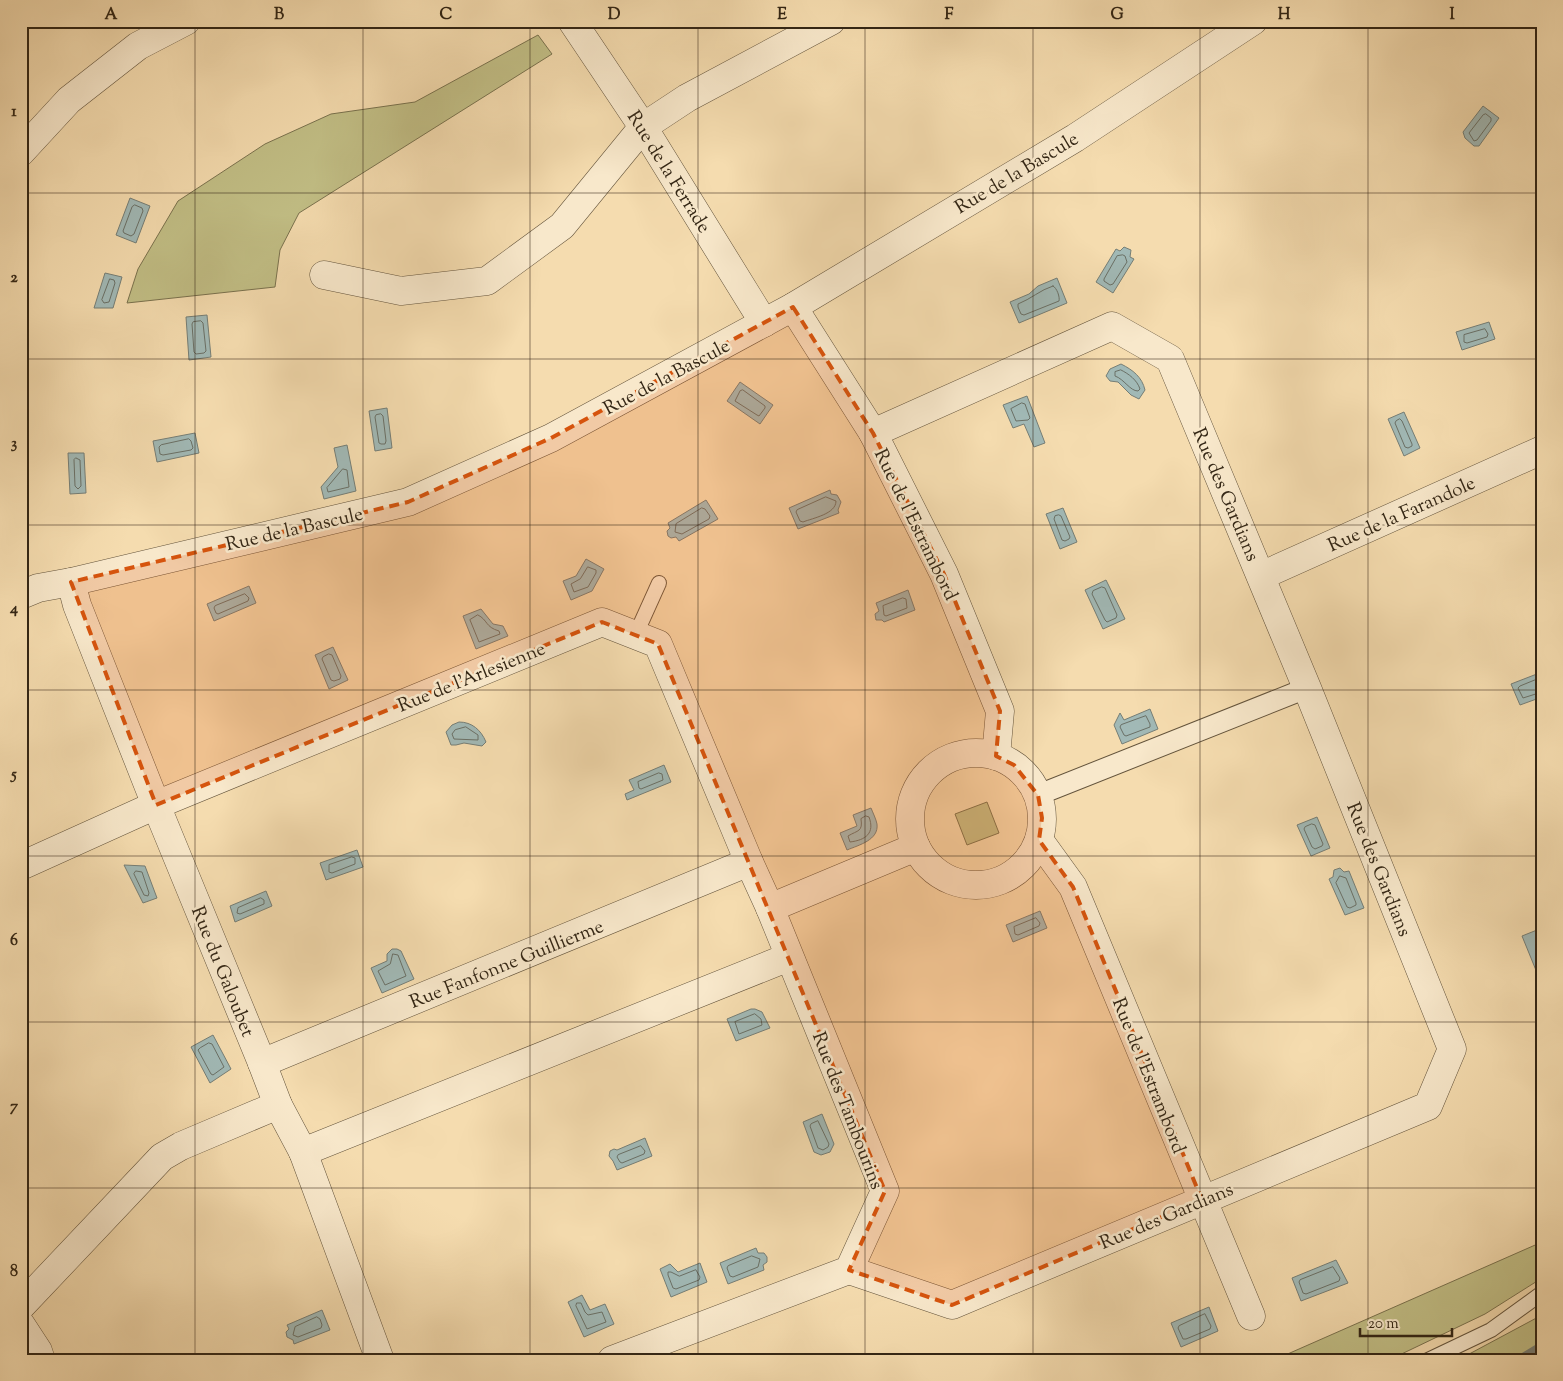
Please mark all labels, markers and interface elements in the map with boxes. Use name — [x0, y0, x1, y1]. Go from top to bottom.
text: A — [105, 4, 118, 27]
text: B — [274, 4, 284, 27]
text: C — [440, 4, 453, 27]
text: D — [608, 4, 621, 27]
text: E — [777, 4, 787, 27]
text: F — [945, 4, 954, 27]
text: G — [1110, 4, 1124, 27]
text: H — [1278, 4, 1291, 27]
text: I — [1449, 4, 1455, 27]
text: 1 — [11, 101, 17, 124]
street label: Rue de la Ferrade — [619, 106, 716, 239]
street label: Rue de la Bascule — [950, 126, 1084, 222]
text: 2 — [10, 267, 18, 290]
street label: Rue de la Bascule — [599, 333, 736, 423]
street label: Rue des Gardians — [1184, 424, 1265, 566]
text: 3 — [11, 433, 18, 456]
street label: Rue de l'Estrambord — [866, 445, 963, 606]
street label: Rue de la Farandole — [1324, 471, 1480, 560]
street label: Rue de la Bascule — [223, 501, 366, 559]
text: 4 — [9, 598, 18, 621]
street label: Rue de l'Arlesienne — [394, 636, 550, 720]
text: 5 — [9, 764, 17, 787]
street label: Rue des Gardians — [1338, 799, 1417, 941]
street label: Rue du Galoubet — [183, 903, 260, 1042]
street label: Rue Fanfonne Guillierme — [406, 914, 608, 1017]
text: 6 — [10, 930, 18, 953]
street label: Rue de l'Estrambord — [1104, 994, 1191, 1158]
street label: Rue des Tambourins — [804, 1028, 889, 1194]
text: 7 — [10, 1096, 19, 1119]
street label: Rue des Gardians — [1096, 1177, 1238, 1258]
text: 8 — [10, 1261, 18, 1284]
scale bar — [1360, 1306, 1453, 1338]
text: 20 m — [1368, 1314, 1399, 1335]

